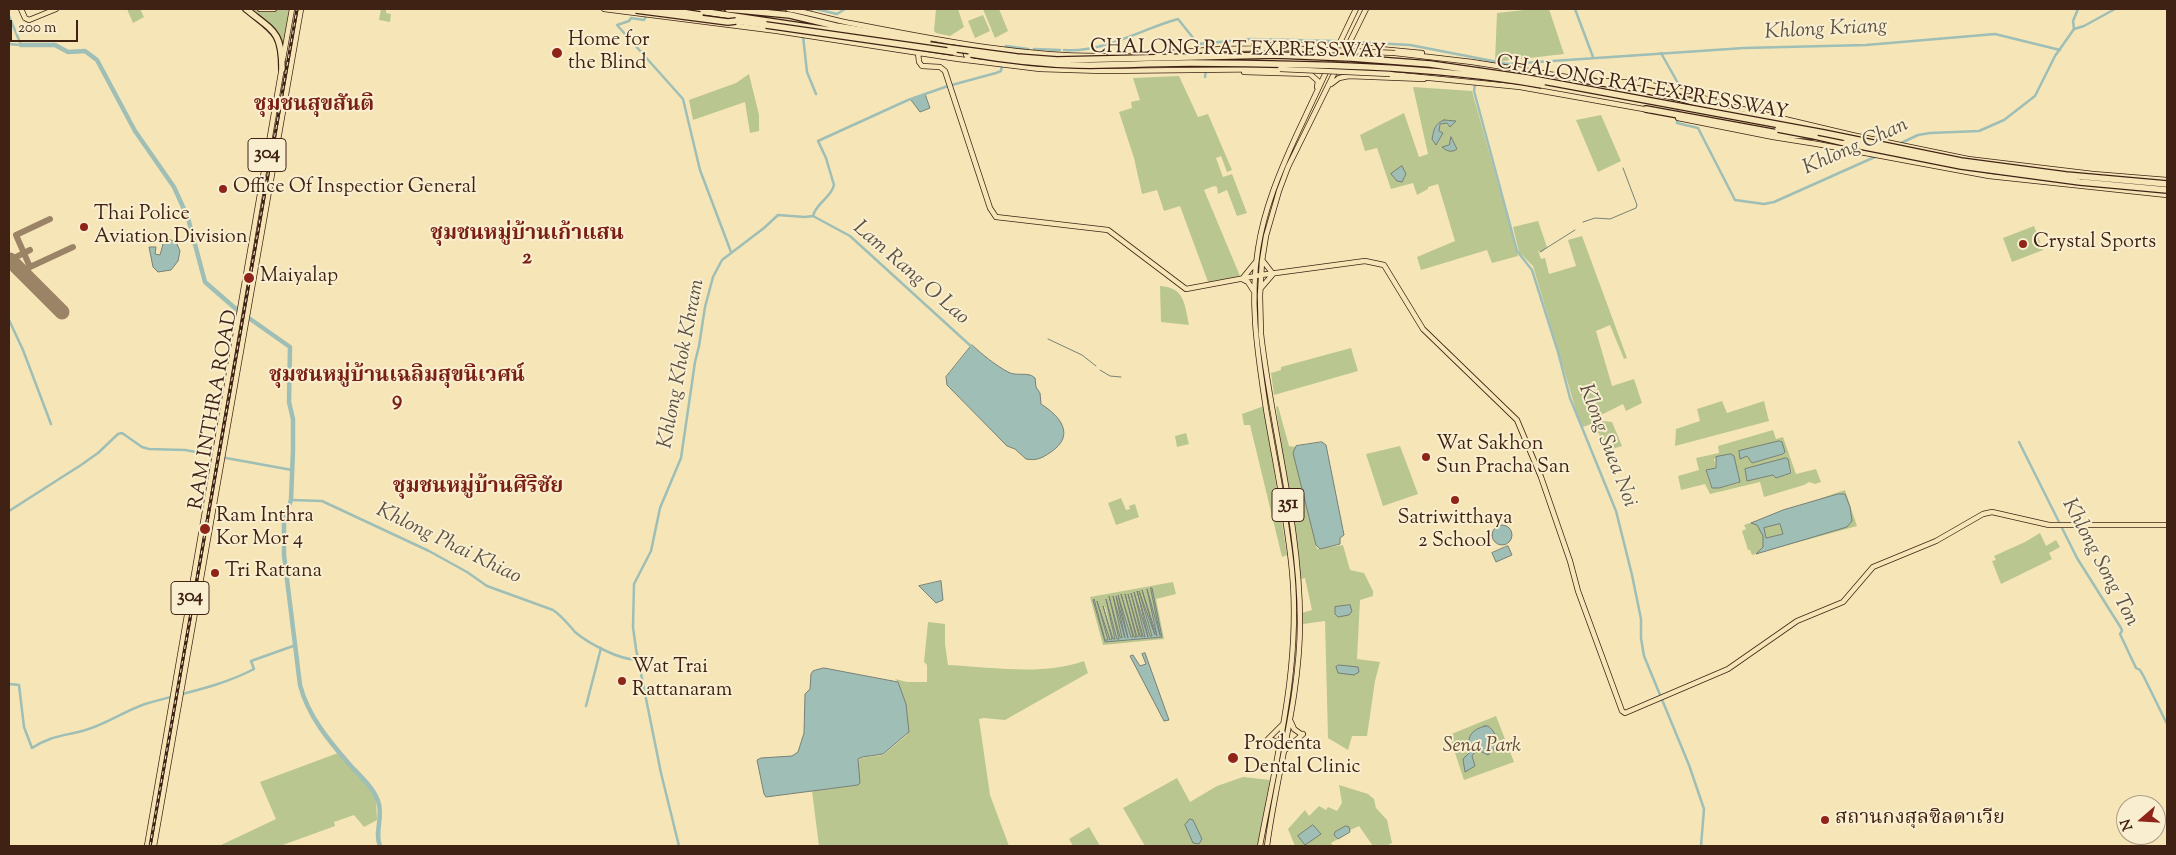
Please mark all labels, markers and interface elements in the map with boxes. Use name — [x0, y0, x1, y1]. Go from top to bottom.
scale bar — [12, 10, 80, 42]
water label: Khlong Kriang — [1764, 15, 1888, 47]
text: 200 m — [18, 18, 57, 39]
place label: Home for the Blind — [568, 30, 650, 77]
street label: CHALONG RAT EXPRESSWAY — [1090, 36, 1386, 66]
marker: Home for the Blind — [550, 46, 564, 60]
street label: CHALONG RAT EXPRESSWAY — [1494, 51, 1790, 127]
district label: ชุมชนสุขสันติ — [254, 93, 374, 119]
water label: Khlong Chan — [1800, 114, 1912, 182]
road number: 304 — [248, 138, 286, 172]
place label: Office Of Inspectior General — [233, 177, 477, 201]
marker: Office Of Inspectior General — [217, 183, 229, 195]
place label: Thai Police Aviation Division — [94, 204, 248, 251]
water label: Lam Rang O Lao — [847, 216, 973, 332]
marker: Thai Police Aviation Division — [78, 221, 90, 233]
district label: ชุมชนหมู่บ้านเก้าแสน 2 — [430, 222, 624, 272]
place label: Crystal Sports — [2033, 232, 2156, 256]
marker: Crystal Sports — [2017, 238, 2029, 250]
place label: Maiyalap — [260, 266, 338, 290]
marker: Maiyalap — [242, 271, 256, 285]
water label: Khlong Khok Khram — [654, 277, 712, 451]
street label: RAM INTHRA ROAD — [186, 308, 244, 512]
district label: ชุมชนหมู่บ้านเฉลิมสุขนิเวศน์ 9 — [269, 364, 525, 414]
water label: Klong Suea Noi — [1571, 381, 1641, 511]
place label: Wat Sakhon Sun Pracha San — [1436, 434, 1570, 481]
marker: Wat Sakhon Sun Pracha San — [1420, 451, 1432, 463]
district label: ชุมชนหมู่บ้านศิริชัย — [393, 475, 563, 501]
road number: 351 — [1272, 488, 1304, 522]
marker: Satriwitthaya 2 School — [1449, 494, 1461, 506]
water label: Khlong Song Ton — [2055, 495, 2143, 631]
water label: Khlong Phai Khiao — [371, 499, 525, 591]
place label: Ram Inthra Kor Mor 4 — [216, 506, 314, 553]
place label: Satriwitthaya 2 School — [1398, 508, 1512, 555]
marker: Ram Inthra Kor Mor 4 — [198, 522, 212, 536]
place label: Tri Rattana — [225, 561, 322, 585]
marker: Tri Rattana — [209, 567, 221, 579]
road number: 304 — [171, 582, 209, 614]
place label: Wat Trai Rattanaram — [632, 657, 732, 704]
marker: Wat Trai Rattanaram — [616, 675, 628, 687]
place label: Prodenta Dental Clinic — [1244, 734, 1361, 781]
park label: Sena Park — [1443, 736, 1521, 760]
marker: Prodenta Dental Clinic — [1226, 751, 1240, 765]
north arrow — [2116, 795, 2166, 845]
place label: สถานกงสุลซิลดาเวีย — [1835, 808, 2005, 832]
marker: สถานกงสุลซิลดาเวีย — [1819, 814, 1831, 826]
text: N — [2116, 816, 2139, 833]

